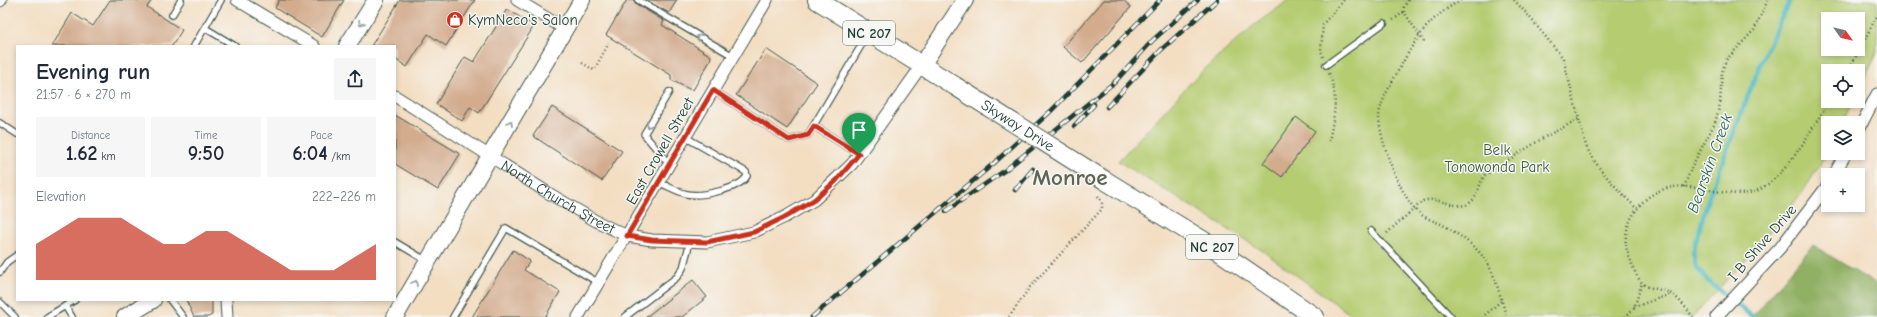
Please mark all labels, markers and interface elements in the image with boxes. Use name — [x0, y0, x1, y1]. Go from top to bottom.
shop icon: KymNeco's Salon — [445, 10, 465, 30]
place label: KymNeco's Salon — [468, 11, 578, 29]
north arrow — [1821, 12, 1865, 56]
map controls — [1821, 12, 1865, 212]
one-way arrow — [359, 19, 366, 26]
road number: NC 207 — [843, 21, 895, 45]
one-way arrow — [696, 34, 703, 41]
button: share — [334, 58, 376, 100]
text: Evening run — [36, 59, 150, 85]
button: locate — [1821, 64, 1865, 108]
text: 21:57 · 6 × 270 m — [36, 87, 131, 102]
street label: East Crowell Street — [622, 94, 698, 208]
street label: Skyway Drive — [978, 96, 1058, 155]
water label: Bearskin Creek — [1684, 111, 1736, 215]
pin — [842, 113, 876, 154]
button: layers — [1821, 116, 1865, 160]
icon: arrive — [848, 119, 870, 141]
one-way arrow — [505, 120, 512, 127]
one-way arrow — [647, 121, 654, 128]
text: Distance — [71, 129, 110, 142]
text: Time — [195, 129, 217, 142]
text: Pace — [310, 129, 332, 142]
park label: Belk Tonowonda Park — [1445, 141, 1550, 176]
text: 1.62 — [66, 142, 98, 165]
text: 9:50 — [188, 142, 224, 165]
text: 6:04 — [292, 142, 328, 165]
text: km — [98, 150, 116, 163]
text: /km — [328, 150, 350, 163]
street label: North Church Street — [498, 156, 619, 238]
district label: Monroe — [1032, 164, 1108, 191]
button: + — [1821, 168, 1865, 212]
text: Elevation — [36, 189, 86, 204]
text: 222–226 m — [312, 189, 376, 204]
street label: I B Shive Drive — [1724, 201, 1801, 285]
road number: NC 207 — [1186, 235, 1238, 259]
one-way arrow — [410, 280, 417, 287]

